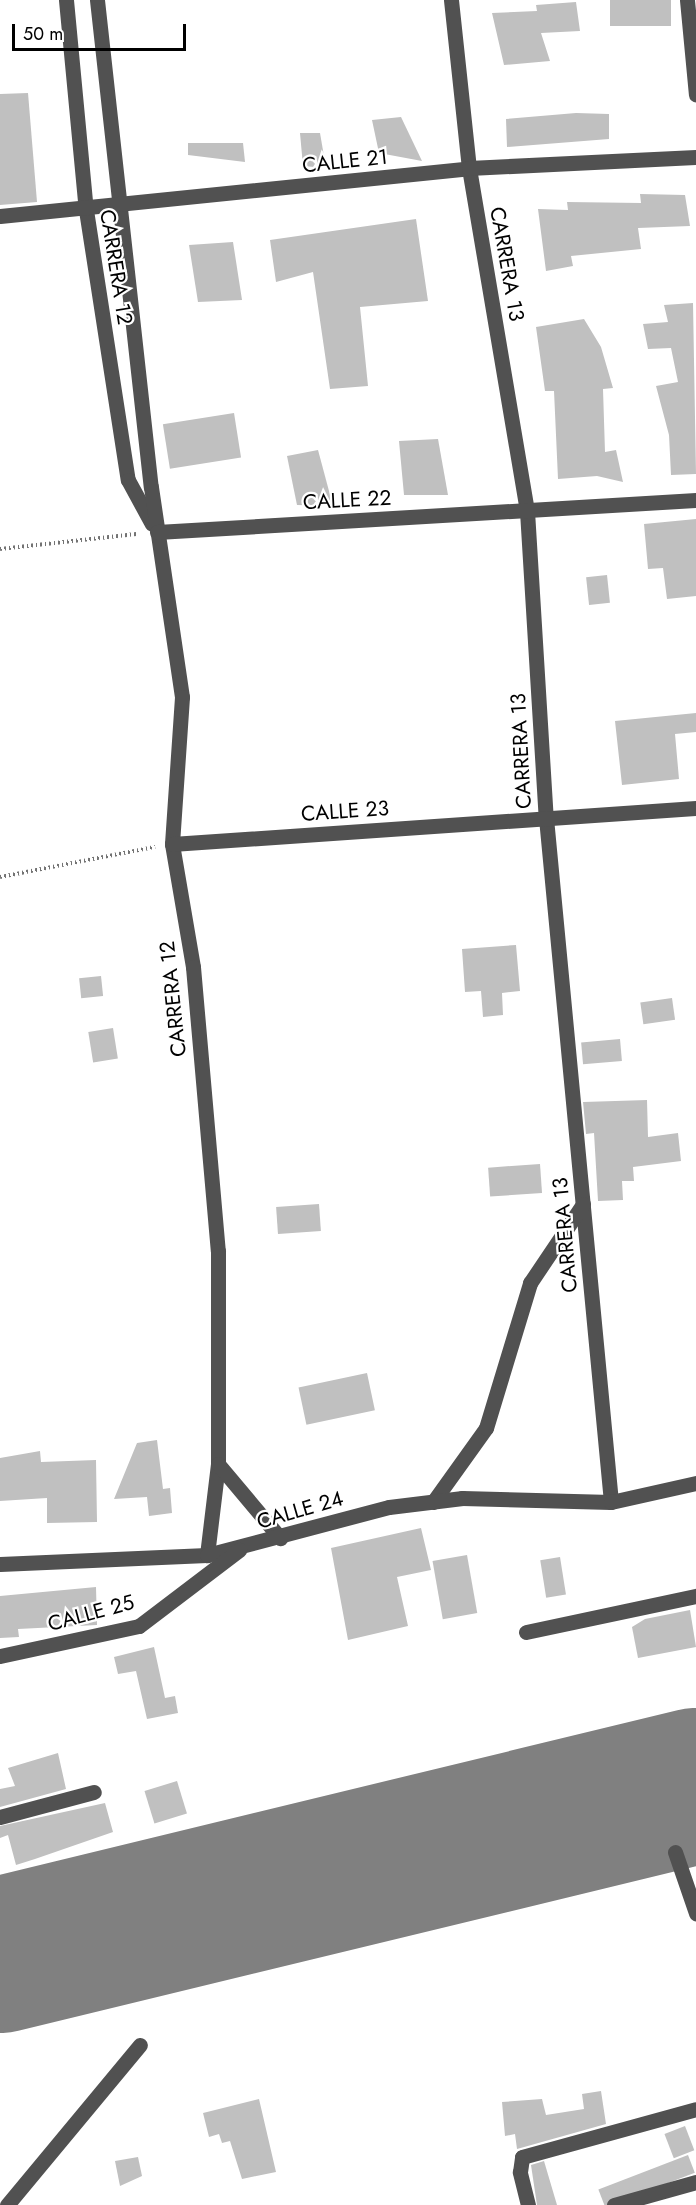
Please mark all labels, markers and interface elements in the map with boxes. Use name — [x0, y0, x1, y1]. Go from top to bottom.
scale bar — [15, 12, 189, 50]
text: 50 m — [23, 21, 63, 47]
street label: CALLE 21 — [301, 144, 389, 178]
street label: CARRERA 13 — [485, 205, 529, 323]
street label: CARRERA 12 — [94, 208, 138, 326]
street label: CALLE 22 — [302, 485, 392, 515]
street label: CARRERA 13 — [505, 693, 537, 809]
street label: CALLE 23 — [300, 795, 390, 827]
street label: CARRERA 12 — [154, 940, 192, 1058]
street label: CARRERA 13 — [547, 1176, 583, 1294]
street label: CALLE 24 — [254, 1486, 346, 1534]
street label: CALLE 25 — [45, 1589, 137, 1637]

